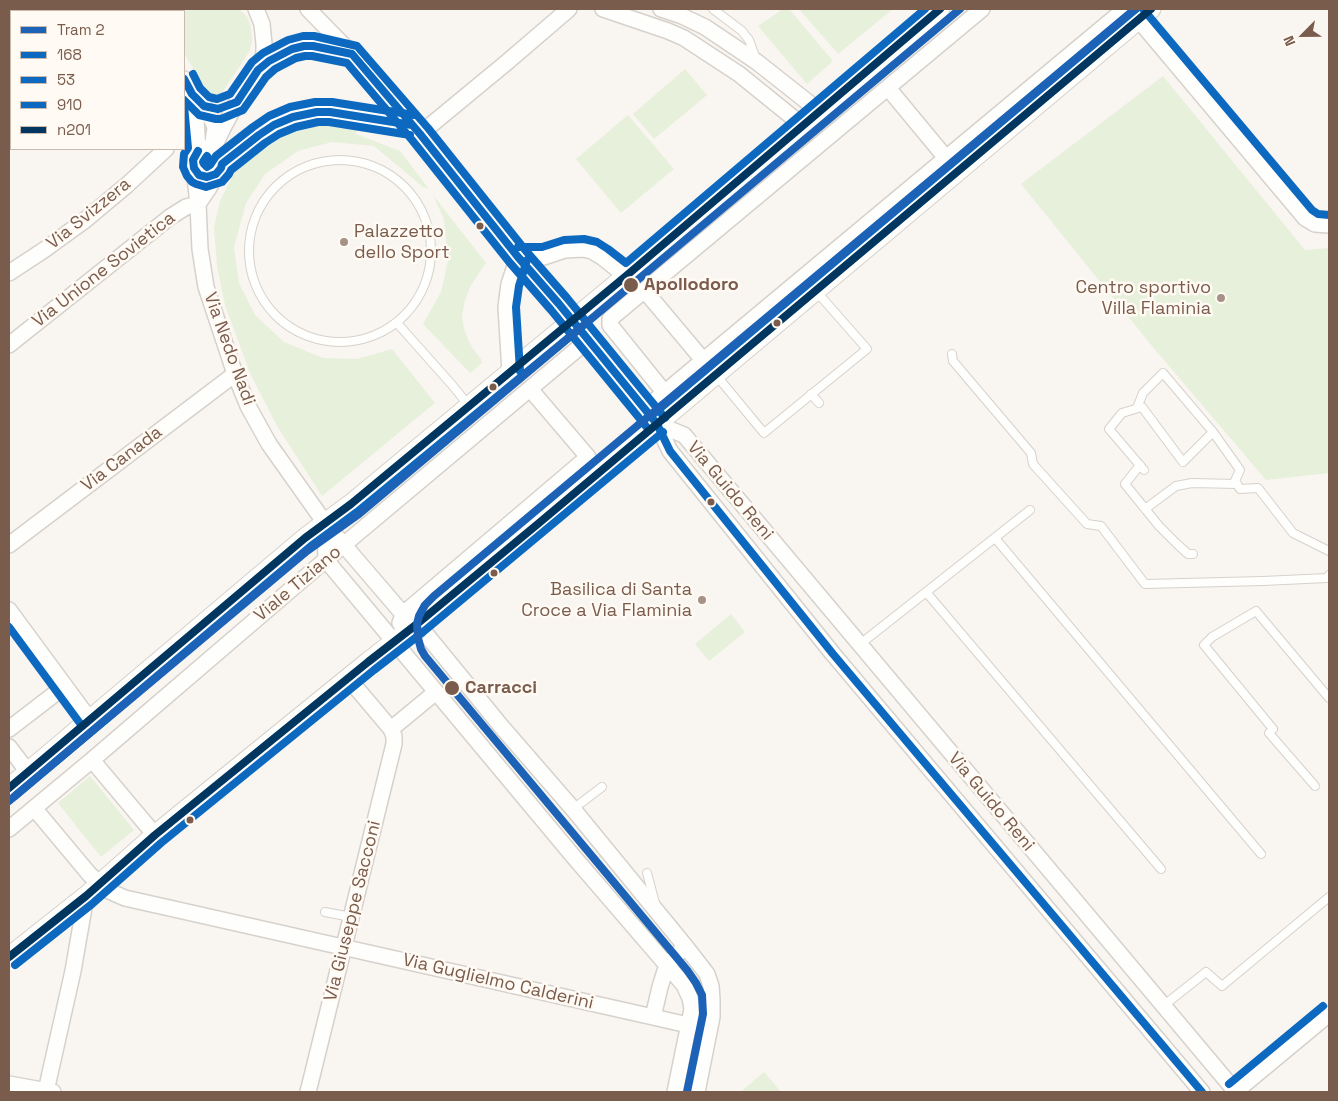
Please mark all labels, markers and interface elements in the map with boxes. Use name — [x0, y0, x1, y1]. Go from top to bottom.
legend — [10, 10, 185, 150]
north arrow — [1278, 10, 1328, 60]
text: Tram 2 — [57, 20, 105, 39]
text: N — [1279, 33, 1299, 49]
text: 168 — [57, 45, 82, 64]
text: 53 — [57, 70, 75, 89]
text: 910 — [57, 95, 82, 114]
text: n201 — [57, 120, 91, 139]
street label: Via Svizzera — [43, 174, 135, 254]
street label: Via Unione Sovietica — [28, 207, 180, 333]
place label: Palazzetto dello Sport — [354, 221, 450, 264]
unlabelled marker — [475, 221, 485, 231]
marker: Palazzetto dello Sport — [338, 236, 350, 248]
place label: Apollodoro — [644, 274, 739, 296]
marker: Apollodoro — [622, 276, 640, 294]
place label: Centro sportivo Villa Flaminia — [1075, 277, 1211, 320]
street label: Via Nedo Nadi — [199, 290, 259, 408]
marker: Centro sportivo Villa Flaminia — [1215, 292, 1227, 304]
unlabelled marker — [772, 318, 782, 328]
unlabelled marker — [488, 382, 498, 392]
street label: Via Canada — [77, 422, 167, 496]
street label: Via Guido Reni — [682, 437, 778, 545]
unlabelled marker — [706, 497, 716, 507]
street label: Viale Tiziano — [250, 541, 346, 627]
unlabelled marker — [489, 568, 499, 578]
place label: Basilica di Santa Croce a Via Flaminia — [521, 579, 692, 622]
marker: Basilica di Santa Croce a Via Flaminia — [696, 594, 708, 606]
place label: Carracci — [465, 677, 537, 699]
marker: Carracci — [443, 679, 461, 697]
street label: Via Guido Reni — [943, 748, 1039, 856]
unlabelled marker — [185, 815, 195, 825]
street label: Via Giuseppe Sacconi — [320, 818, 386, 1004]
street label: Via Guglielmo Calderini — [400, 950, 596, 1014]

